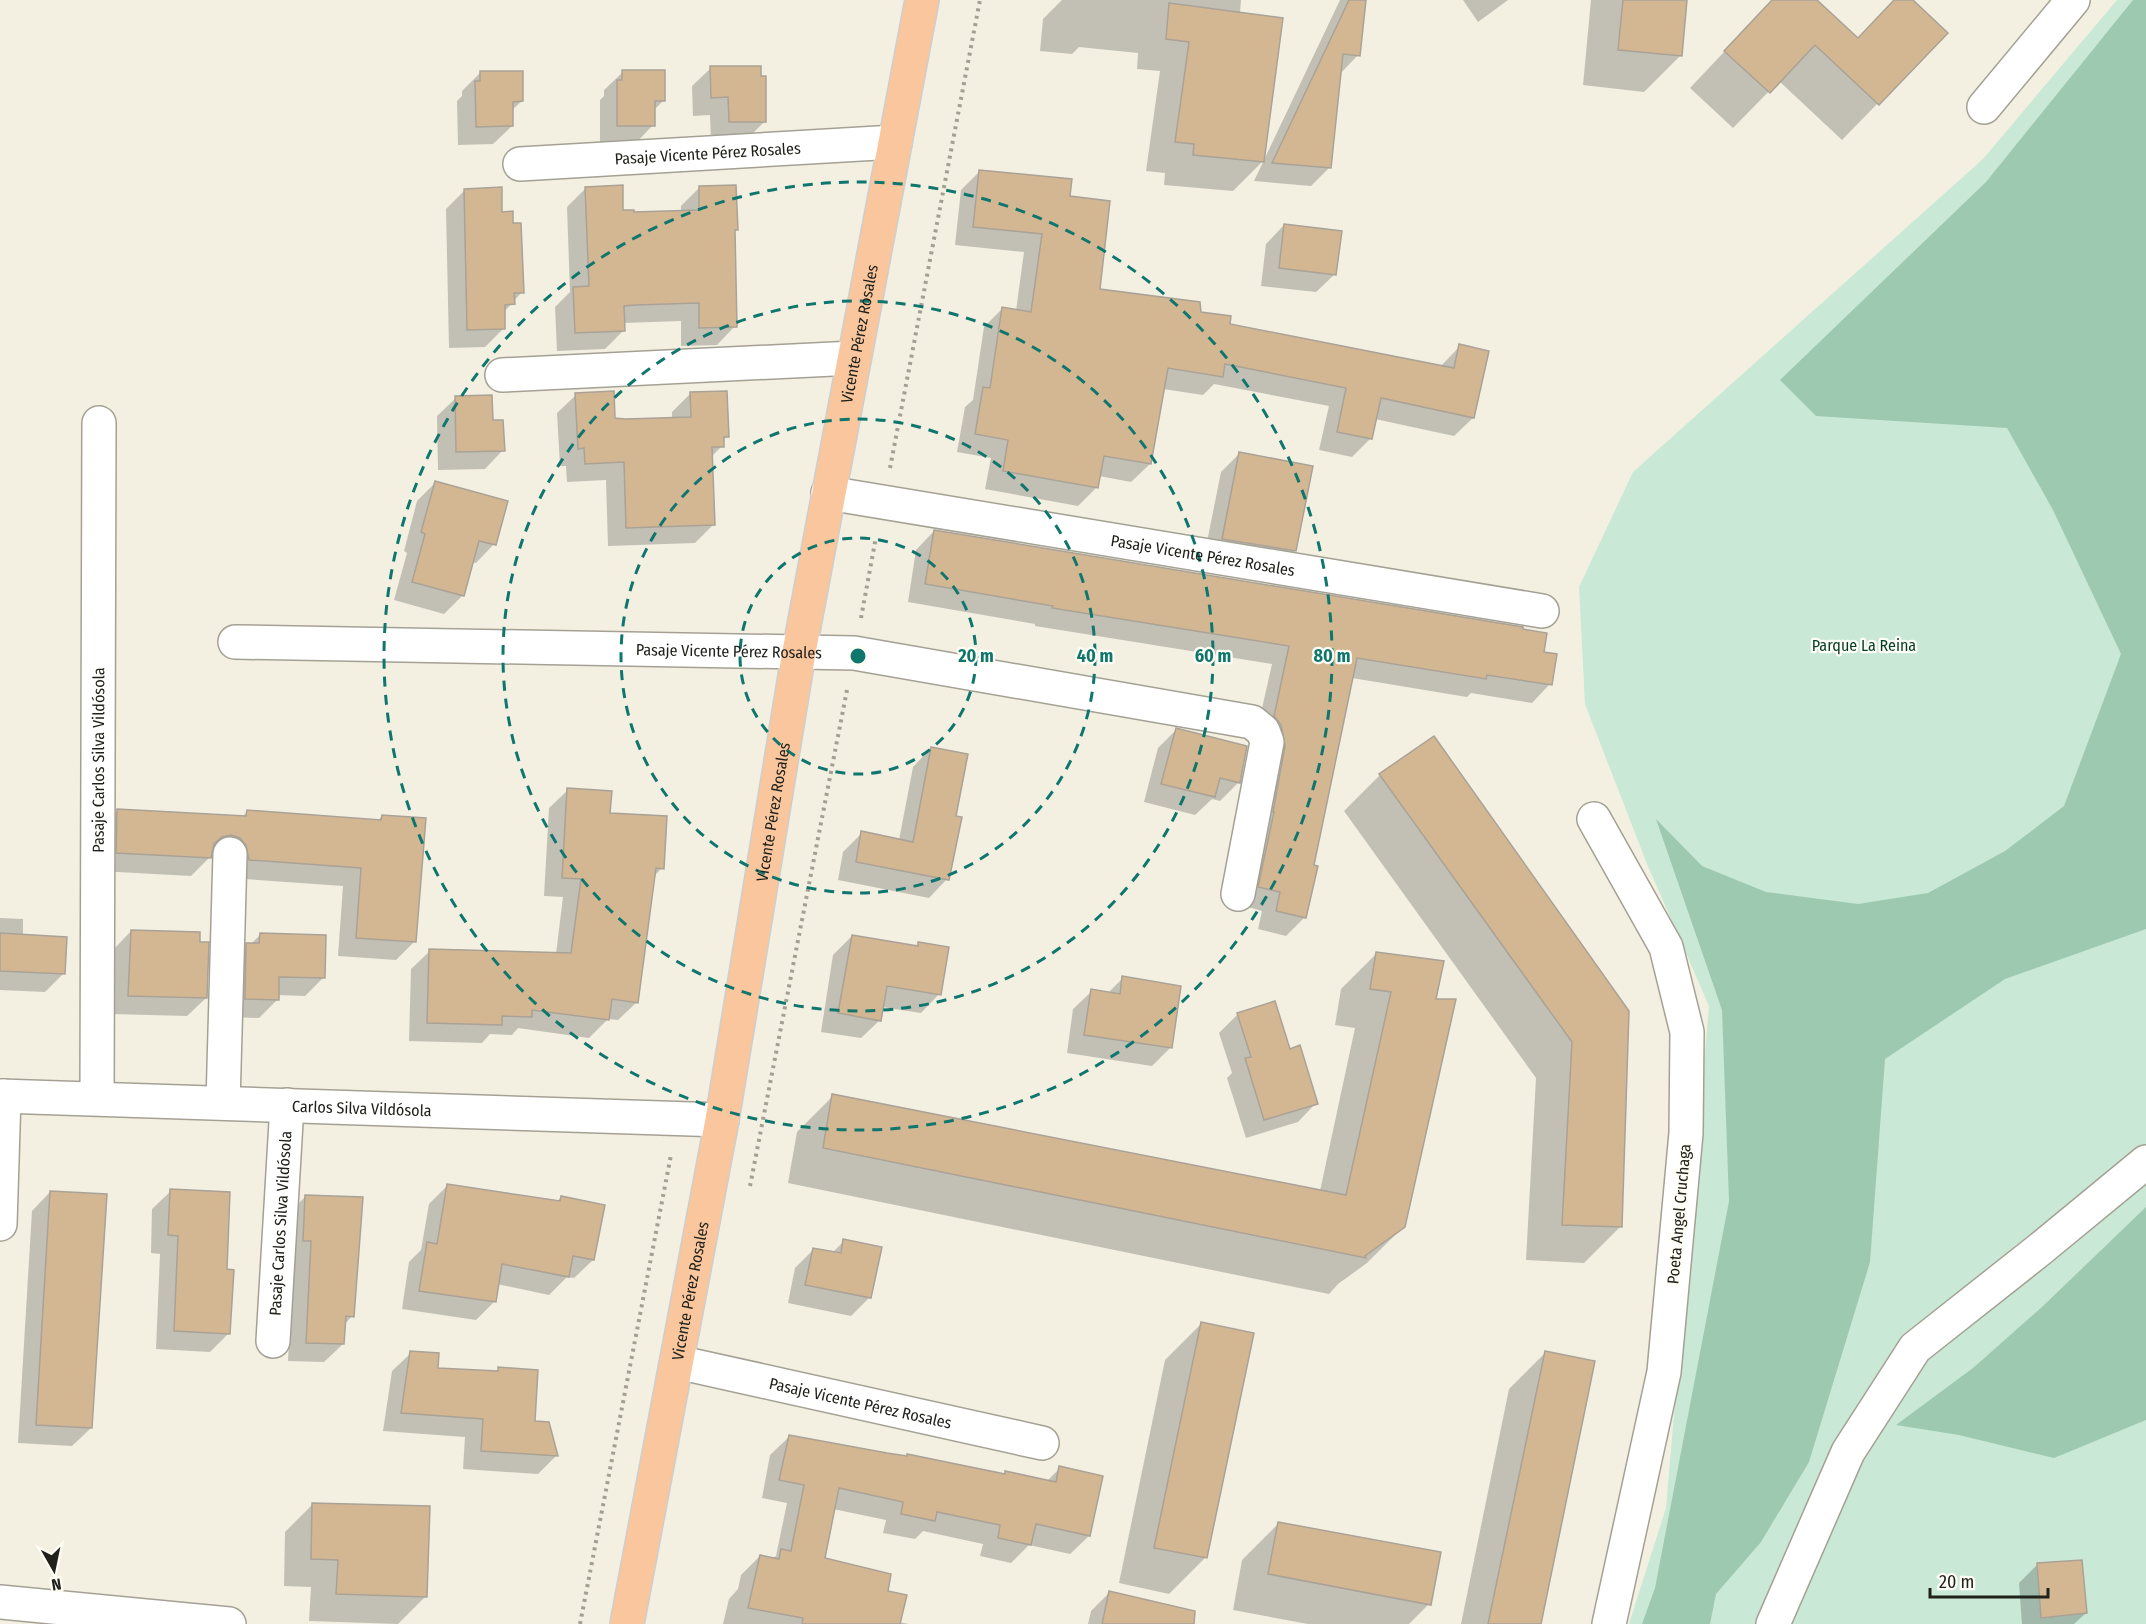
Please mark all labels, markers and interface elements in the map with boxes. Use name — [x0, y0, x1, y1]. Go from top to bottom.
street label: Pasaje Vicente Pérez Rosales — [614, 138, 801, 168]
street label: Vicente Pérez Rosales — [837, 263, 881, 405]
street label: Pasaje Vicente Pérez Rosales — [1109, 530, 1296, 580]
park label: Parque La Reina — [1812, 636, 1916, 655]
street label: Pasaje Vicente Pérez Rosales — [636, 640, 822, 662]
text: 20 m — [957, 645, 994, 667]
text: 40 m — [1077, 645, 1113, 667]
text: 60 m — [1195, 645, 1231, 667]
text: 80 m — [1314, 645, 1350, 667]
centre of rings — [848, 646, 868, 666]
street label: Pasaje Carlos Silva Vildósola — [88, 667, 108, 853]
street label: Vicente Pérez Rosales — [752, 741, 794, 883]
street label: Carlos Silva Vildósola — [292, 1096, 432, 1120]
street label: Pasaje Carlos Silva Vildósola — [265, 1130, 295, 1316]
street label: Poeta Angel Cruchaga — [1663, 1143, 1695, 1285]
street label: Vicente Pérez Rosales — [667, 1220, 712, 1362]
street label: Pasaje Vicente Pérez Rosales — [768, 1373, 954, 1432]
north arrow — [24, 1540, 84, 1600]
scale bar — [1930, 1561, 2048, 1599]
text: 20 m — [1939, 1571, 1974, 1593]
text: N — [50, 1574, 62, 1594]

